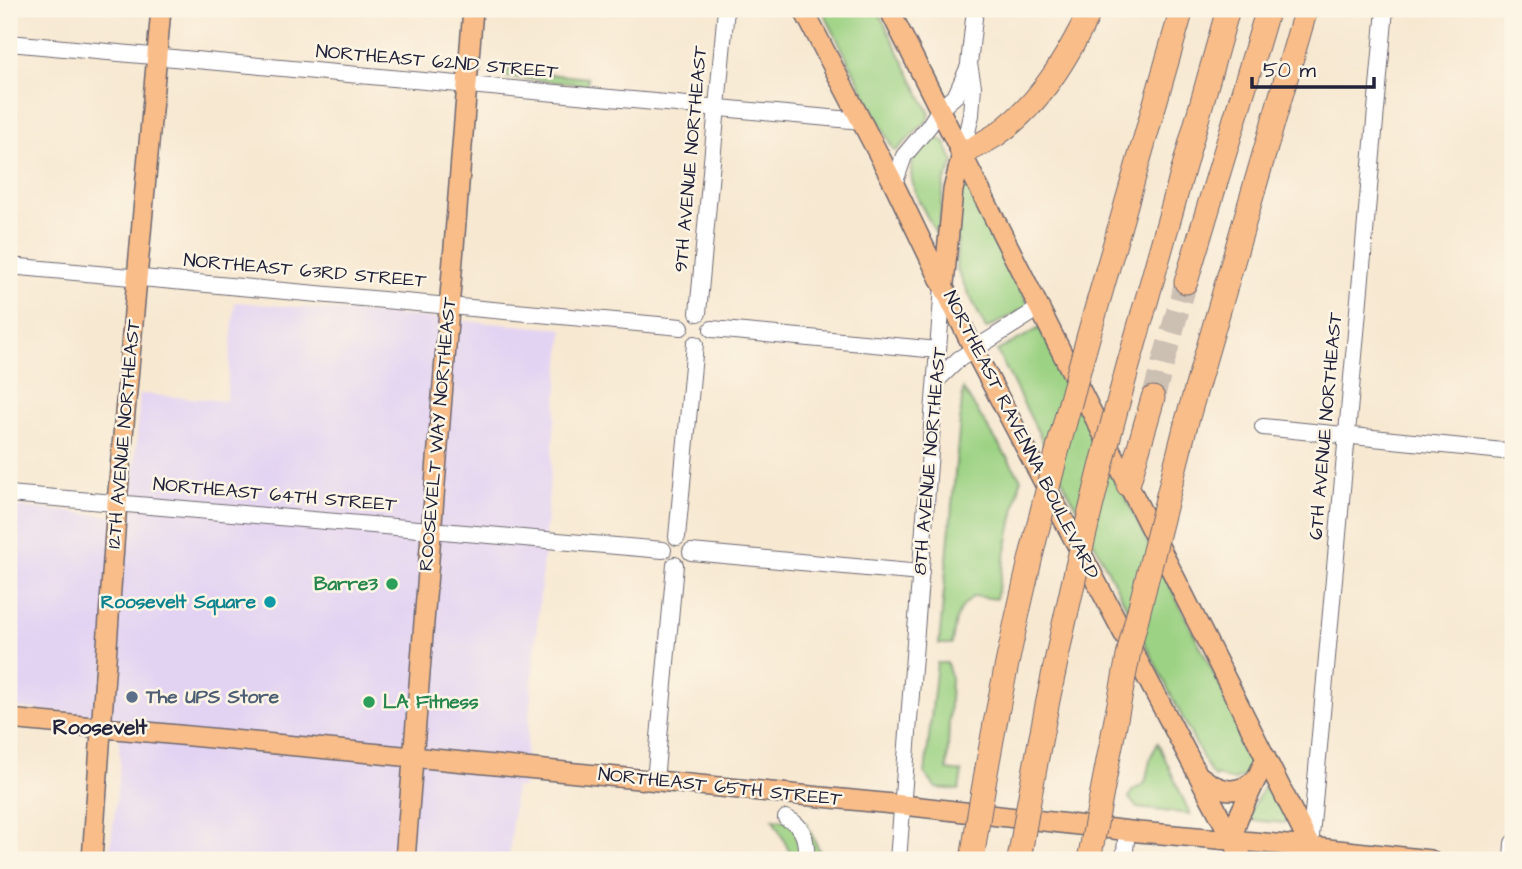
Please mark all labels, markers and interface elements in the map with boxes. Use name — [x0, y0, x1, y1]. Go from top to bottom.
street label: NORTHEAST 62ND STREET — [315, 38, 559, 86]
street label: 9TH AVENUE NORTHEAST — [668, 44, 714, 274]
scale bar — [1252, 46, 1375, 90]
text: 50 m — [1263, 56, 1317, 85]
street label: NORTHEAST 63RD STREET — [182, 247, 428, 295]
street label: NORTHEAST RAVENNA BOULEVARD — [936, 286, 1106, 584]
street label: ROOSEVELT WAY NORTHEAST — [413, 296, 463, 572]
street label: 6TH AVENUE NORTHEAST — [1303, 311, 1349, 541]
street label: 12TH AVENUE NORTHEAST — [101, 318, 147, 550]
street label: 8TH AVENUE NORTHEAST — [907, 346, 953, 576]
street label: NORTHEAST 64TH STREET — [152, 471, 398, 519]
place label: Barre3 — [314, 571, 378, 598]
marker: Barre3 — [384, 576, 400, 592]
place label: Roosevelt Square — [101, 589, 257, 616]
marker: Roosevelt Square — [262, 594, 278, 610]
place label: The UPS Store — [145, 684, 280, 711]
marker: The UPS Store — [124, 689, 140, 705]
place label: LA Fitness — [383, 689, 479, 716]
marker: LA Fitness — [361, 694, 377, 710]
district label: Roosevelt — [53, 713, 148, 742]
street label: NORTHEAST 65TH STREET — [597, 761, 843, 813]

